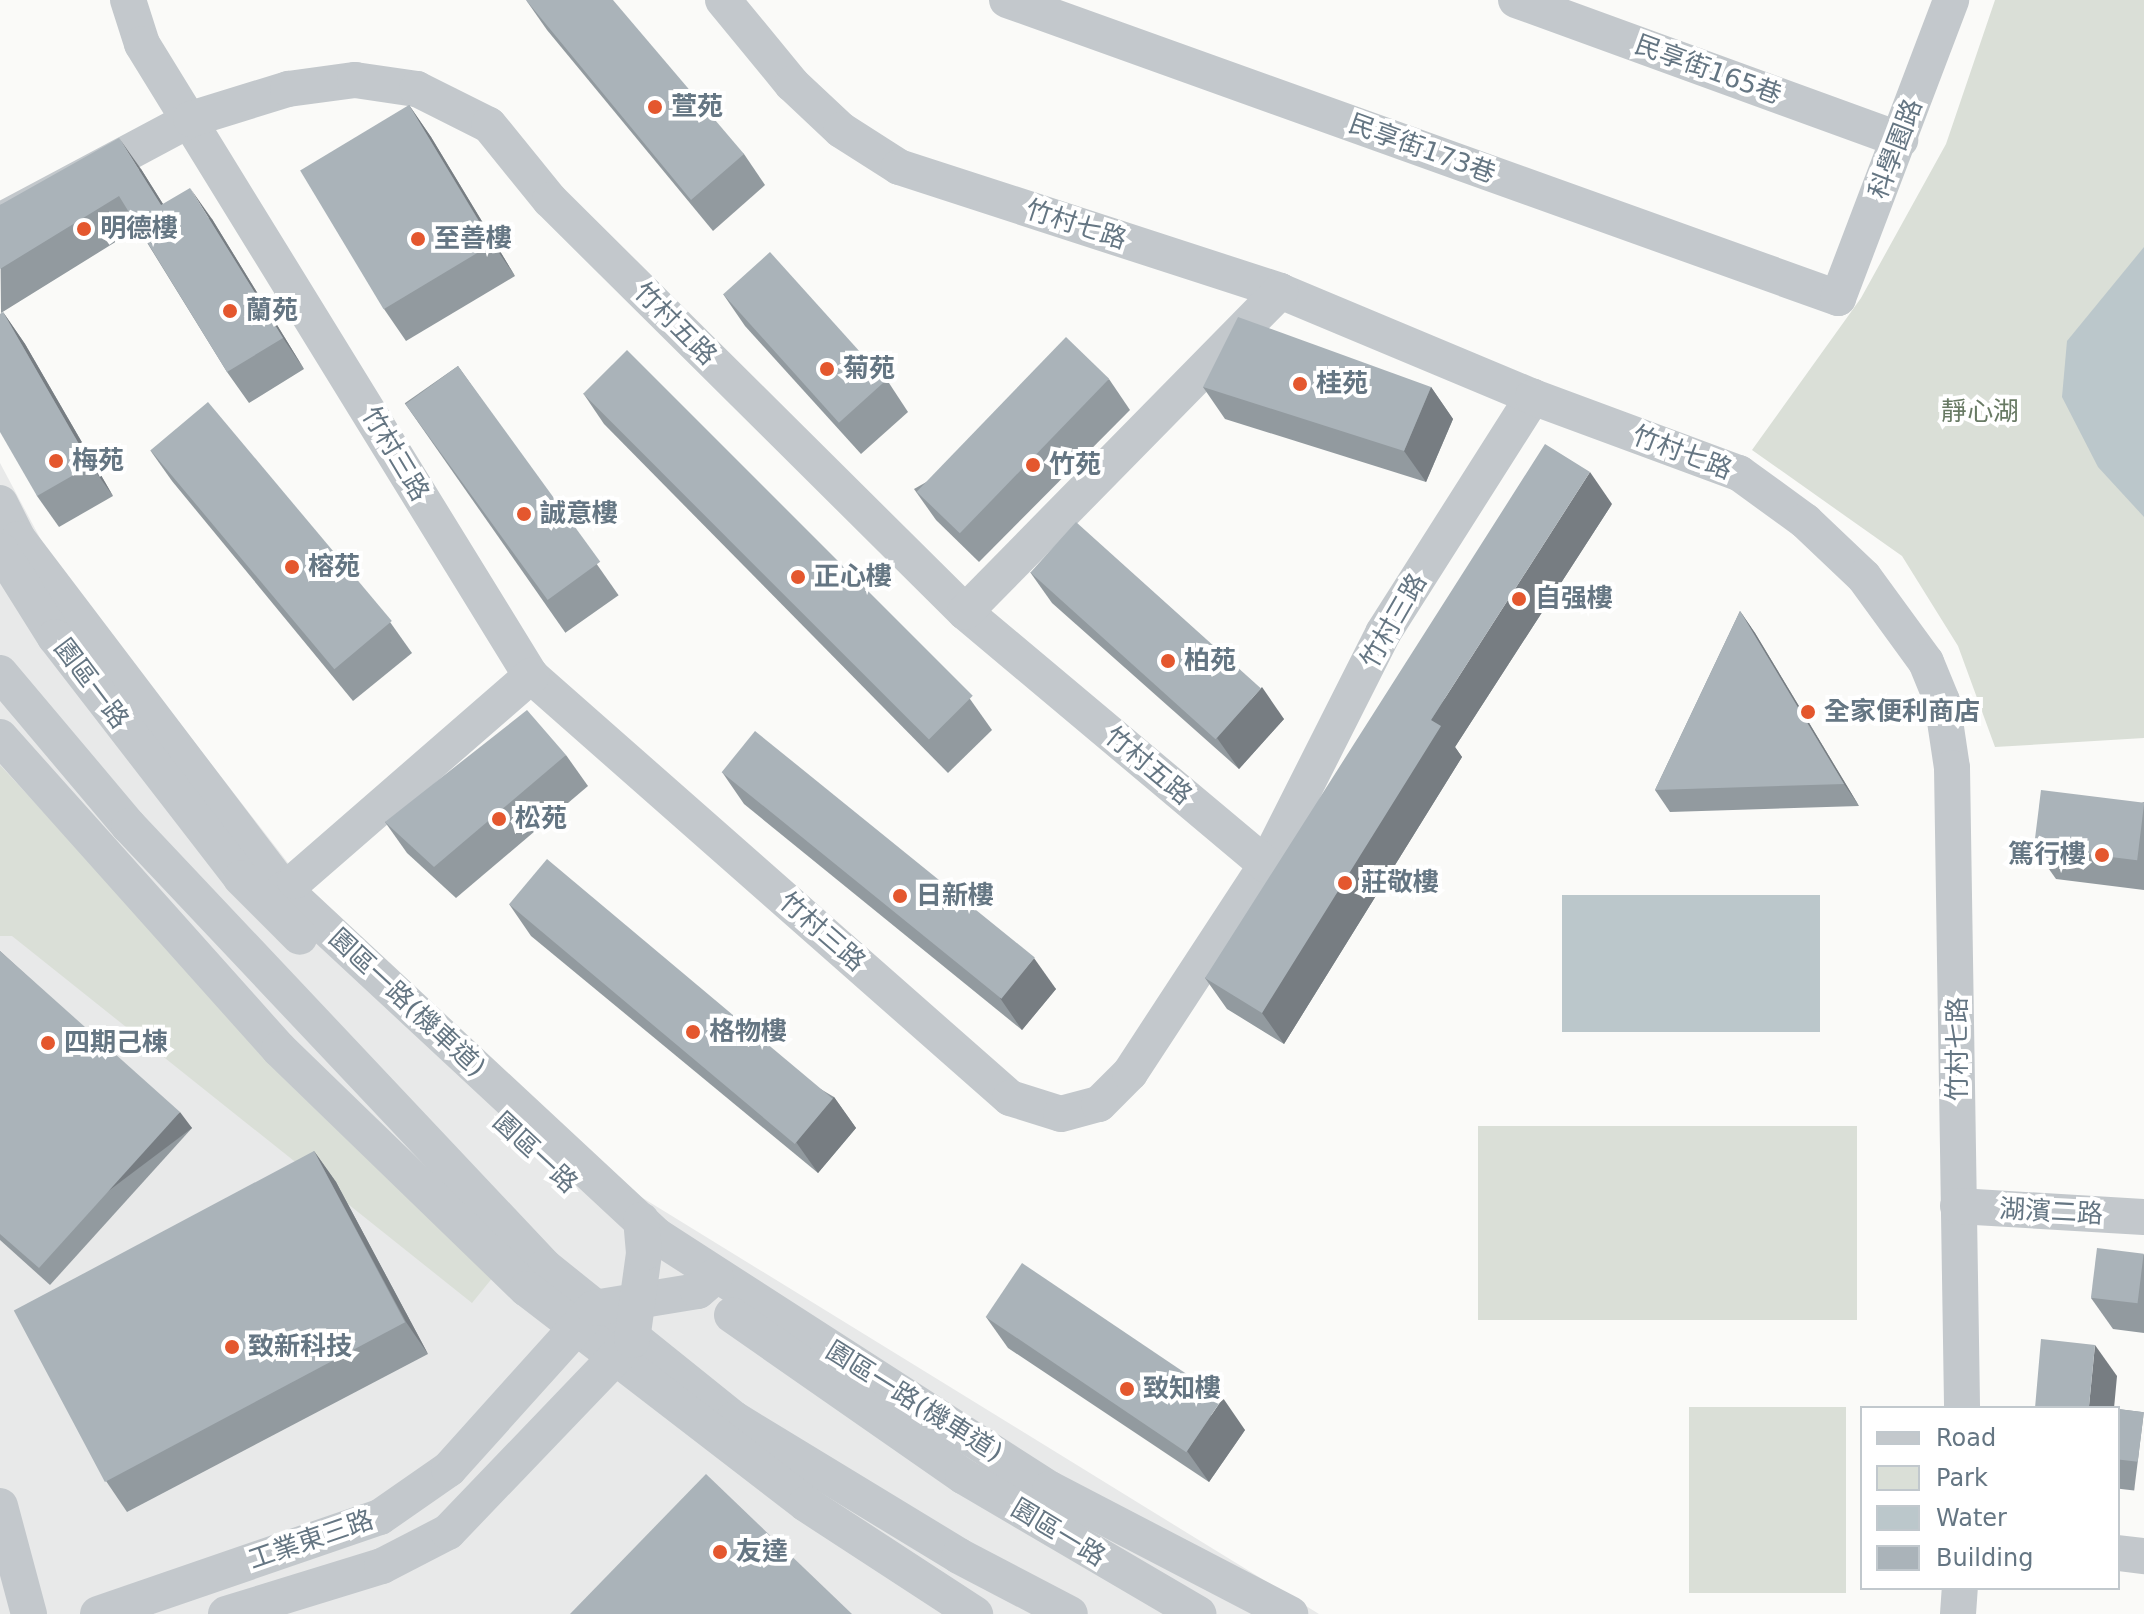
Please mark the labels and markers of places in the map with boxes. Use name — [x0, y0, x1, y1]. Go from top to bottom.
place label: 萱苑 — [671, 91, 723, 123]
marker: 萱苑 — [646, 98, 664, 116]
place label: 明德樓 — [100, 213, 178, 245]
marker: 明德樓 — [75, 220, 93, 238]
place label: 至善樓 — [434, 223, 512, 255]
marker: 至善樓 — [409, 230, 427, 248]
place label: 蘭苑 — [246, 295, 298, 327]
marker: 蘭苑 — [221, 302, 239, 320]
place label: 菊苑 — [843, 353, 895, 385]
marker: 菊苑 — [818, 360, 836, 378]
place label: 桂苑 — [1316, 368, 1368, 400]
marker: 桂苑 — [1291, 375, 1309, 393]
place label: 梅苑 — [72, 445, 124, 477]
place label: 竹苑 — [1049, 449, 1101, 481]
marker: 梅苑 — [47, 452, 65, 470]
marker: 竹苑 — [1024, 456, 1042, 474]
place label: 誠意樓 — [540, 498, 618, 530]
marker: 誠意樓 — [515, 505, 533, 523]
place label: 榕苑 — [308, 551, 360, 583]
marker: 榕苑 — [283, 558, 301, 576]
place label: 正心樓 — [814, 561, 892, 593]
marker: 正心樓 — [789, 568, 807, 586]
place label: 自强樓 — [1535, 583, 1613, 615]
marker: 自强樓 — [1510, 590, 1528, 608]
place label: 柏苑 — [1184, 645, 1236, 677]
marker: 柏苑 — [1159, 652, 1177, 670]
place label: 全家便利商店 — [1824, 696, 1980, 728]
marker: 全家便利商店 — [1799, 703, 1817, 721]
place label: 松苑 — [515, 803, 567, 835]
marker: 松苑 — [490, 810, 508, 828]
place label: 篤行樓 — [2008, 839, 2086, 871]
marker: 篤行樓 — [2093, 846, 2111, 864]
place label: 莊敬樓 — [1361, 867, 1439, 899]
marker: 莊敬樓 — [1336, 874, 1354, 892]
place label: 日新樓 — [916, 880, 994, 912]
marker: 日新樓 — [891, 887, 909, 905]
place label: 格物樓 — [709, 1016, 787, 1048]
marker: 格物樓 — [684, 1023, 702, 1041]
place label: 四期己棟 — [64, 1027, 168, 1059]
marker: 四期己棟 — [39, 1034, 57, 1052]
place label: 致新科技 — [248, 1331, 352, 1363]
marker: 致新科技 — [223, 1338, 241, 1356]
place label: 致知樓 — [1143, 1373, 1221, 1405]
marker: 致知樓 — [1118, 1380, 1136, 1398]
place label: 友達 — [736, 1536, 788, 1568]
marker: 友達 — [711, 1543, 729, 1561]

